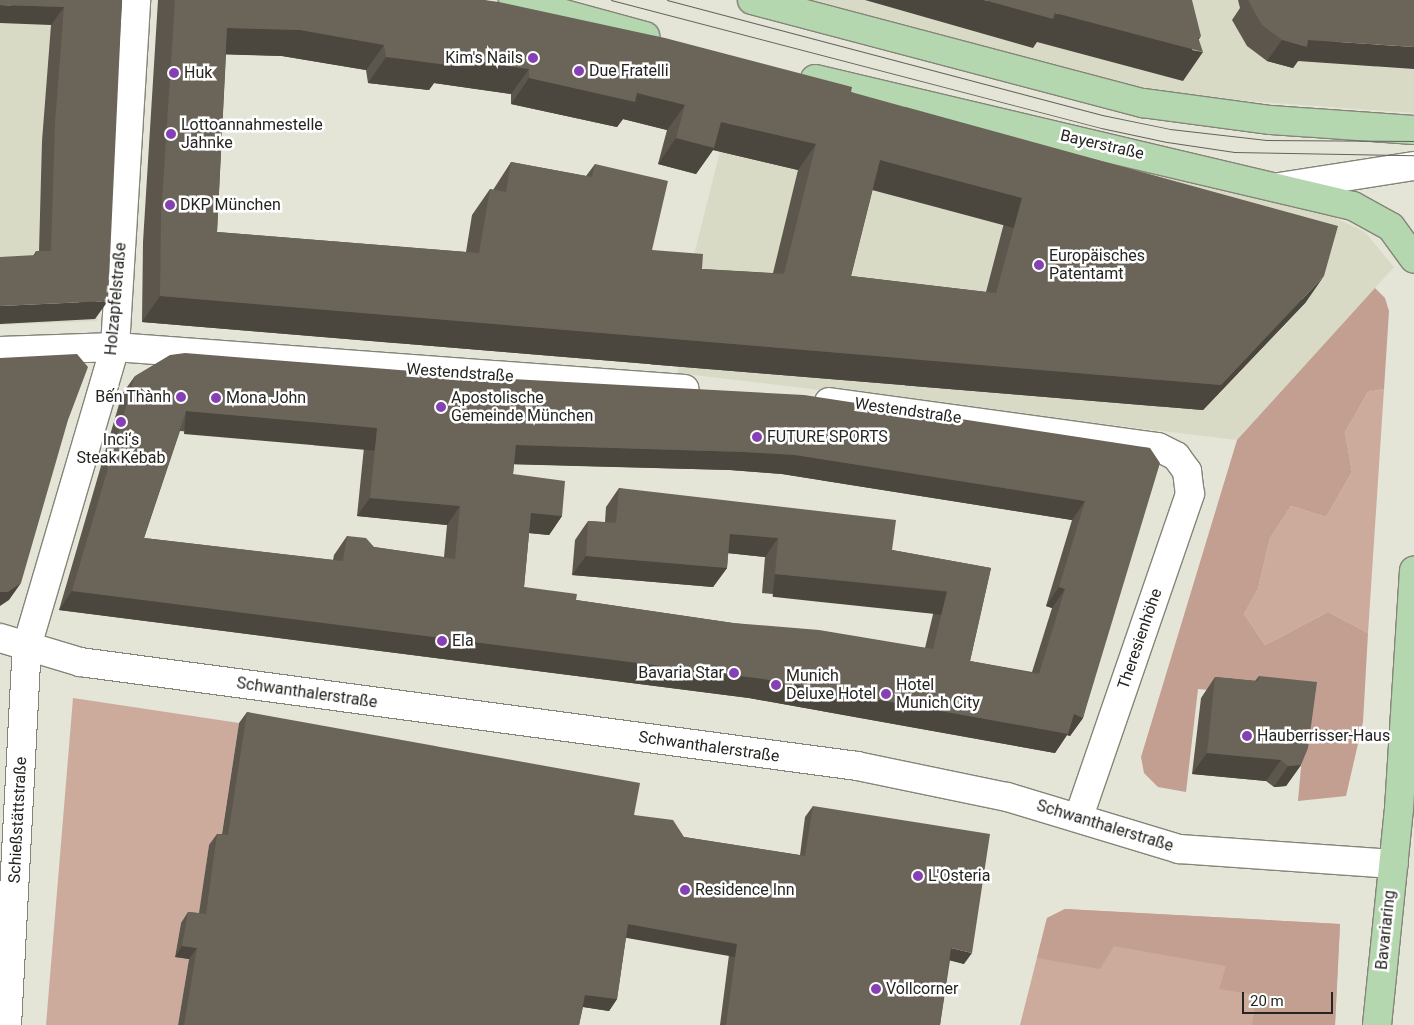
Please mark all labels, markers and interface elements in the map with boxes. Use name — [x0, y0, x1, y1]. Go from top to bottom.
place label: Kim's Nails — [445, 48, 523, 68]
marker: Kim's Nails — [527, 52, 539, 64]
place label: Due Fratelli — [589, 61, 669, 81]
place label: Huk — [184, 63, 212, 83]
marker: Due Fratelli — [573, 65, 585, 77]
marker: Huk — [168, 67, 180, 79]
place label: Lottoannahmestelle Jahnke — [181, 115, 323, 153]
street label: Bayerstraße — [1058, 126, 1146, 164]
marker: Lottoannahmestelle Jahnke — [165, 128, 177, 140]
place label: DKP München — [180, 195, 281, 215]
marker: DKP München — [164, 199, 176, 211]
street label: Holzapfelstraße — [102, 242, 130, 356]
place label: Europäisches Patentamt — [1049, 246, 1145, 284]
marker: Europäisches Patentamt — [1033, 259, 1045, 271]
street label: Westendstraße — [406, 360, 514, 386]
place label: Bến Thành — [95, 387, 171, 407]
place label: Mona John — [226, 388, 306, 408]
place label: Apostolische Gemeinde München — [451, 388, 593, 426]
marker: Bến Thành — [175, 391, 187, 403]
marker: Mona John — [210, 392, 222, 404]
street label: Westendstraße — [853, 394, 963, 428]
marker: Apostolische Gemeinde München — [435, 401, 447, 413]
marker: Inci‘s Steak Kebab — [115, 416, 127, 428]
place label: FUTURE SPORTS — [767, 427, 888, 447]
place label: Inci‘s Steak Kebab — [77, 430, 165, 468]
marker: FUTURE SPORTS — [751, 431, 763, 443]
street label: Theresienhöhe — [1114, 586, 1166, 692]
place label: Ela — [452, 631, 474, 651]
marker: Ela — [436, 635, 448, 647]
place label: Bavaria Star — [638, 663, 724, 683]
place label: Munich Deluxe Hotel — [786, 666, 876, 704]
marker: Bavaria Star — [728, 667, 740, 679]
street label: Schwanthalerstraße — [235, 674, 379, 712]
place label: Hotel Munich City — [896, 675, 980, 713]
marker: Munich Deluxe Hotel — [770, 679, 782, 691]
marker: Hotel Munich City — [880, 688, 892, 700]
place label: Hauberrisser-Haus — [1257, 726, 1390, 746]
street label: Schwanthalerstraße — [637, 728, 781, 766]
marker: Hauberrisser-Haus — [1241, 730, 1253, 742]
street label: Schießstättstraße — [5, 756, 31, 884]
street label: Schwanthalerstraße — [1034, 796, 1176, 856]
place label: L'Osteria — [928, 866, 990, 886]
marker: L'Osteria — [912, 870, 924, 882]
place label: Residence Inn — [695, 880, 795, 900]
marker: Residence Inn — [679, 884, 691, 896]
street label: Bavariaring — [1372, 889, 1400, 971]
place label: Vollcorner — [886, 979, 958, 999]
scale bar — [1244, 982, 1335, 1014]
marker: Vollcorner — [870, 983, 882, 995]
text: 20 m — [1250, 992, 1284, 1010]

